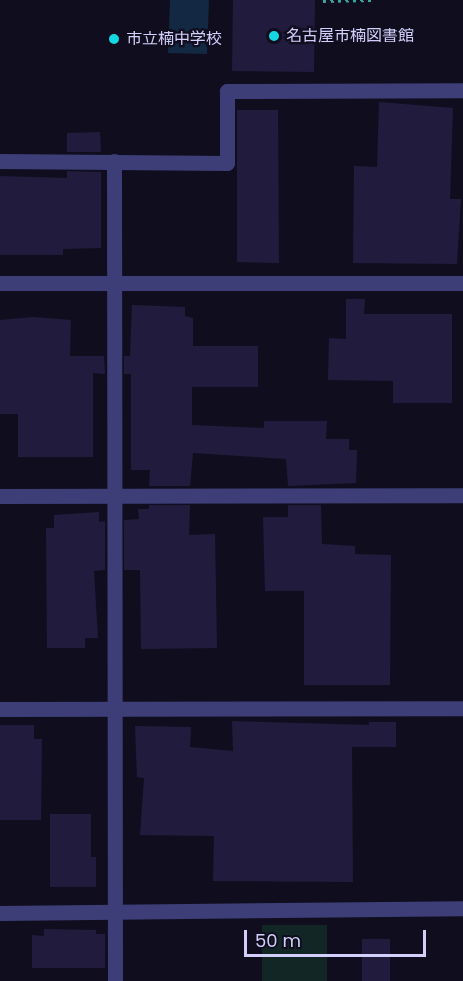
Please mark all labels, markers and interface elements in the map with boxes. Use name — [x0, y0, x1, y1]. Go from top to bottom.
place label: 名古屋市楠図書館 — [286, 26, 414, 46]
place label: 市立楠中学校 — [126, 29, 222, 49]
marker: 名古屋市楠図書館 — [267, 29, 281, 43]
marker: 市立楠中学校 — [107, 32, 121, 46]
scale bar — [247, 918, 428, 956]
text: 50 m — [255, 928, 301, 953]

